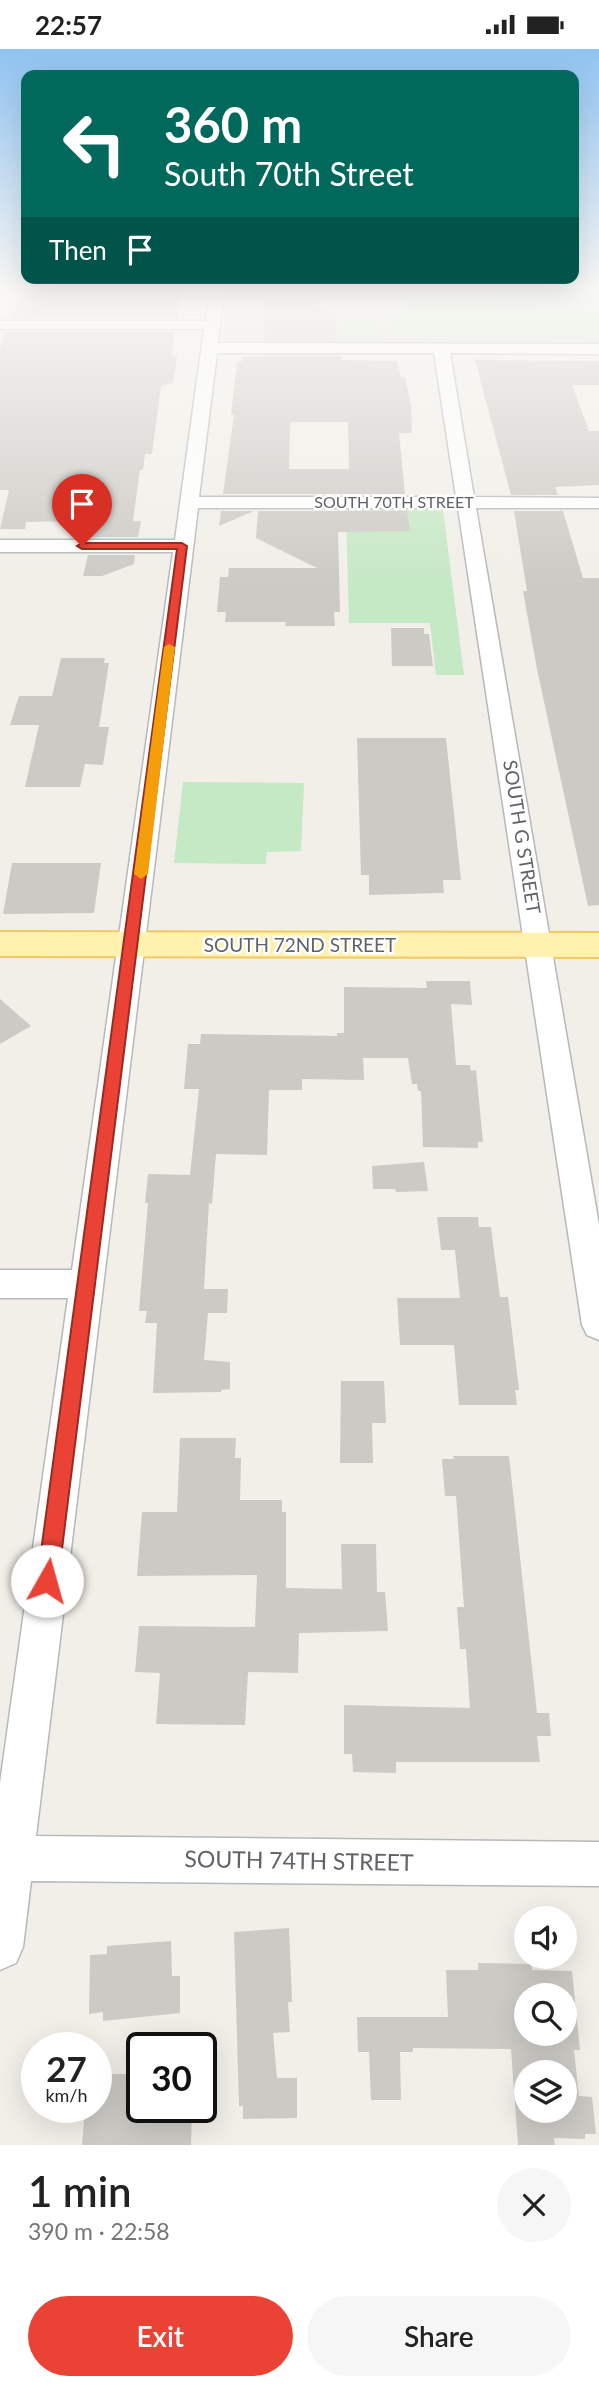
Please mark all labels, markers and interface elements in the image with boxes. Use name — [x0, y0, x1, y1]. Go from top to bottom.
text: 22:57 — [35, 9, 102, 41]
text: 360 m — [164, 95, 302, 153]
icon: left — [49, 98, 140, 189]
text: South 70th Street — [164, 154, 414, 193]
icon: arrive — [121, 231, 159, 269]
text: Then — [49, 234, 107, 266]
pin — [52, 474, 112, 546]
icon: arrive — [63, 485, 101, 523]
street label: SOUTH 70TH STREET — [314, 492, 474, 511]
street label: SOUTH G STREET — [499, 758, 546, 915]
street label: SOUTH 72ND STREET — [204, 933, 396, 956]
position arrow — [10, 1544, 84, 1618]
street label: SOUTH 74TH STREET — [184, 1844, 414, 1876]
map controls — [514, 1906, 577, 2123]
button: sound — [514, 1906, 577, 1969]
button: search — [514, 1983, 577, 2046]
speed limit sign: 30 — [126, 2032, 217, 2123]
text: 27 — [46, 2047, 87, 2089]
button: layers — [514, 2060, 577, 2123]
text: km/h — [45, 2084, 88, 2106]
text: 1 min — [28, 2166, 132, 2216]
button: close — [497, 2168, 571, 2242]
text: 390 m · 22:58 — [28, 2217, 170, 2245]
button: Exit — [28, 2296, 293, 2376]
button: Share — [307, 2296, 571, 2376]

